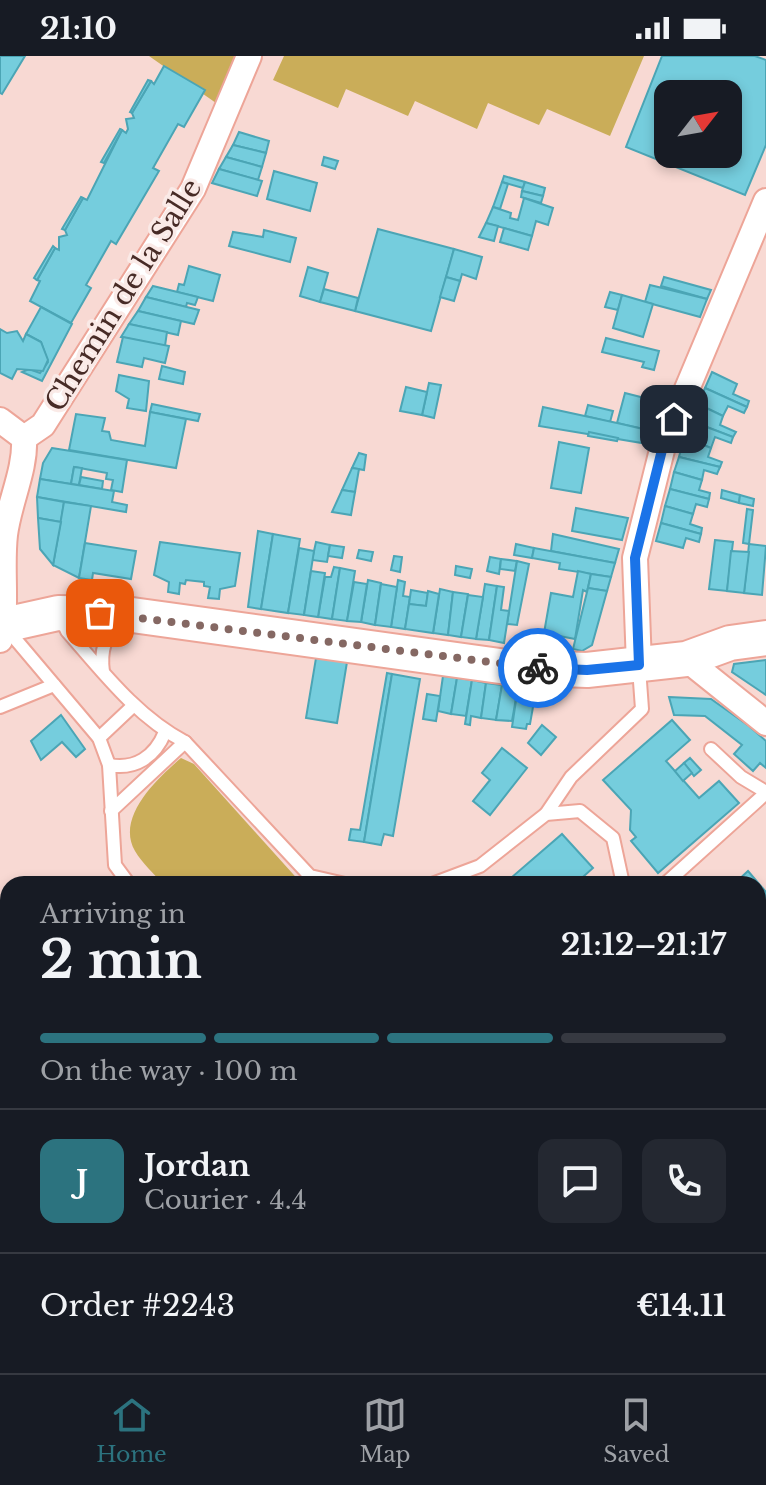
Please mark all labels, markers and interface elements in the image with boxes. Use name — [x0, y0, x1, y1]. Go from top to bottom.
text: 21:10 — [40, 10, 117, 47]
north arrow — [654, 80, 742, 168]
map controls — [654, 80, 742, 168]
street label: Chemin de la Salle — [38, 172, 209, 418]
pin — [640, 385, 708, 453]
icon: home — [652, 397, 696, 441]
pin — [66, 579, 134, 647]
icon: bag — [78, 591, 122, 635]
courier — [498, 628, 578, 708]
icon: bike — [516, 646, 560, 690]
text: Arriving in — [40, 898, 186, 930]
text: 21:12–21:17 — [561, 926, 726, 963]
text: 2 min — [40, 928, 202, 992]
text: On the way · 100 m — [40, 1055, 297, 1087]
button: chat — [538, 1139, 622, 1223]
button: phone — [642, 1139, 726, 1223]
text: Jordan — [144, 1147, 250, 1184]
text: J — [76, 1163, 88, 1200]
text: Courier · 4.4 — [144, 1184, 307, 1216]
text: Order #2243 — [40, 1287, 235, 1324]
text: €14.11 — [636, 1287, 726, 1324]
tab: Home — [96, 1393, 167, 1468]
tab: Map — [359, 1393, 411, 1468]
tab: Saved — [603, 1393, 670, 1468]

